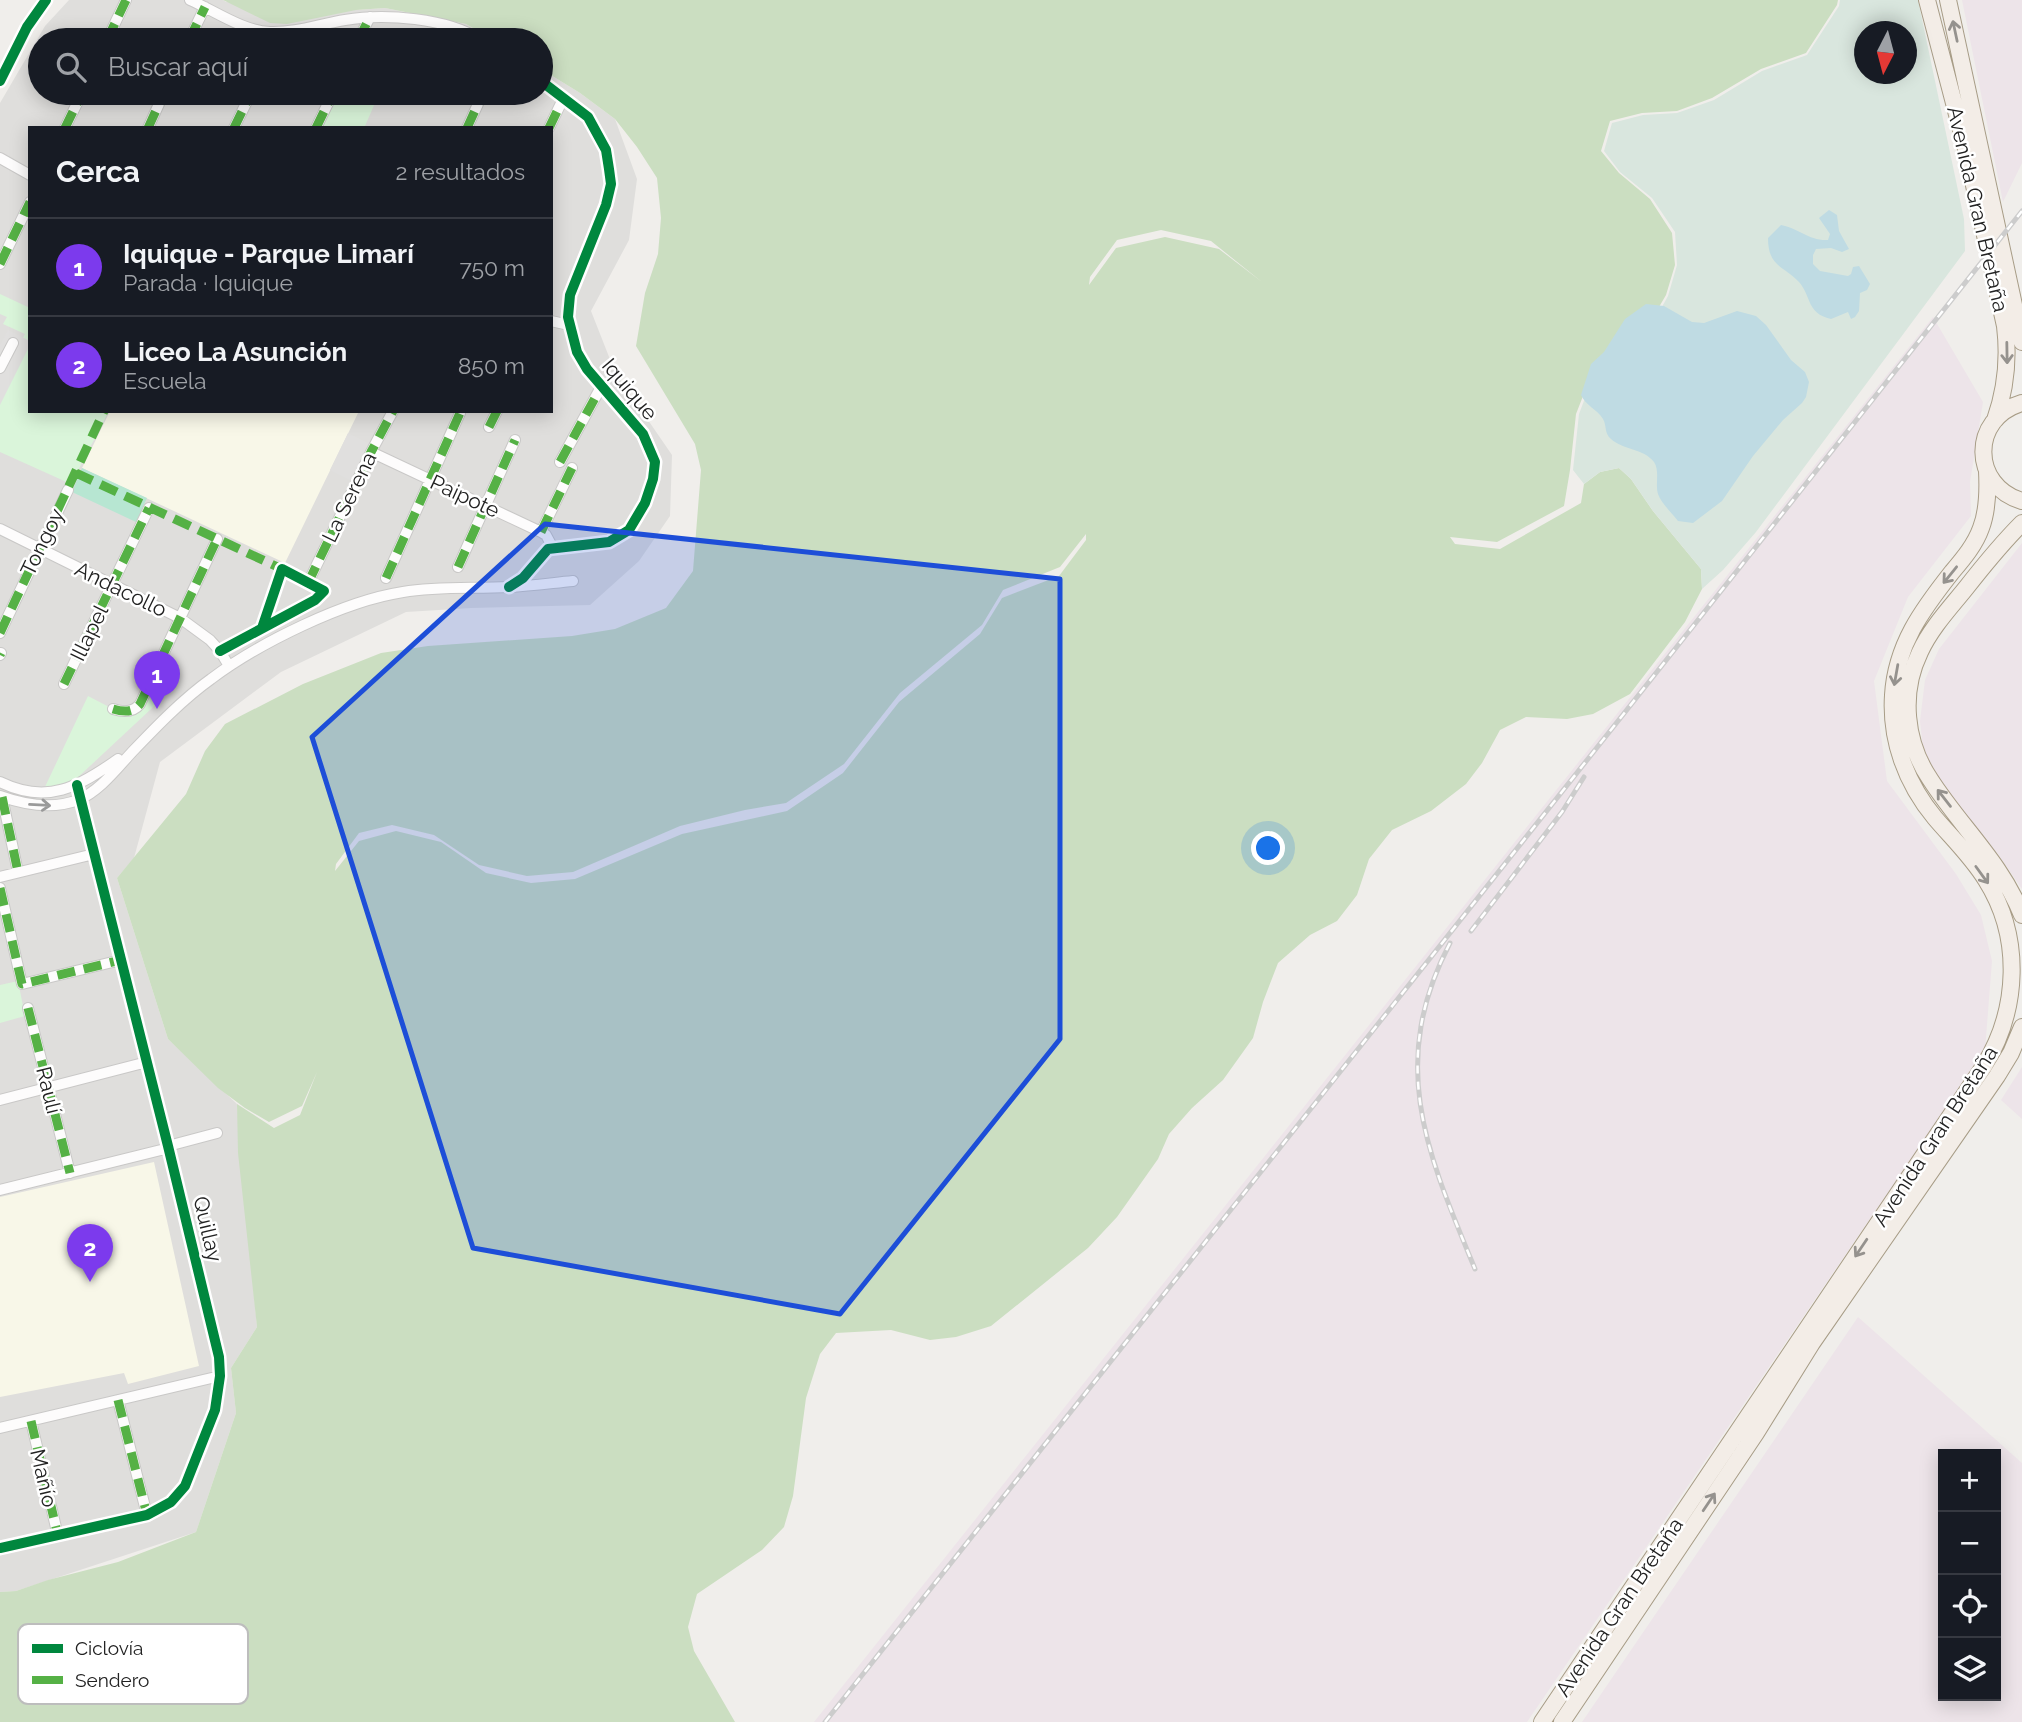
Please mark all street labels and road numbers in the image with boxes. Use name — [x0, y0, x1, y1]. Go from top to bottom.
street label: Avenida Gran Bretaña — [1942, 104, 2014, 314]
street label: Iquique — [597, 353, 663, 425]
street label: La Serena — [316, 448, 382, 546]
street label: Paipote — [426, 469, 504, 523]
street label: Tongoy — [15, 504, 69, 580]
street label: Andacollo — [71, 556, 171, 622]
street label: Illapel — [65, 601, 113, 665]
street label: Avenida Gran Bretaña — [1867, 1041, 2003, 1231]
street label: Raulí — [31, 1064, 67, 1117]
street label: Quillay — [188, 1194, 228, 1264]
street label: Mañío — [25, 1446, 63, 1510]
street label: Avenida Gran Bretaña — [1550, 1513, 1688, 1701]

